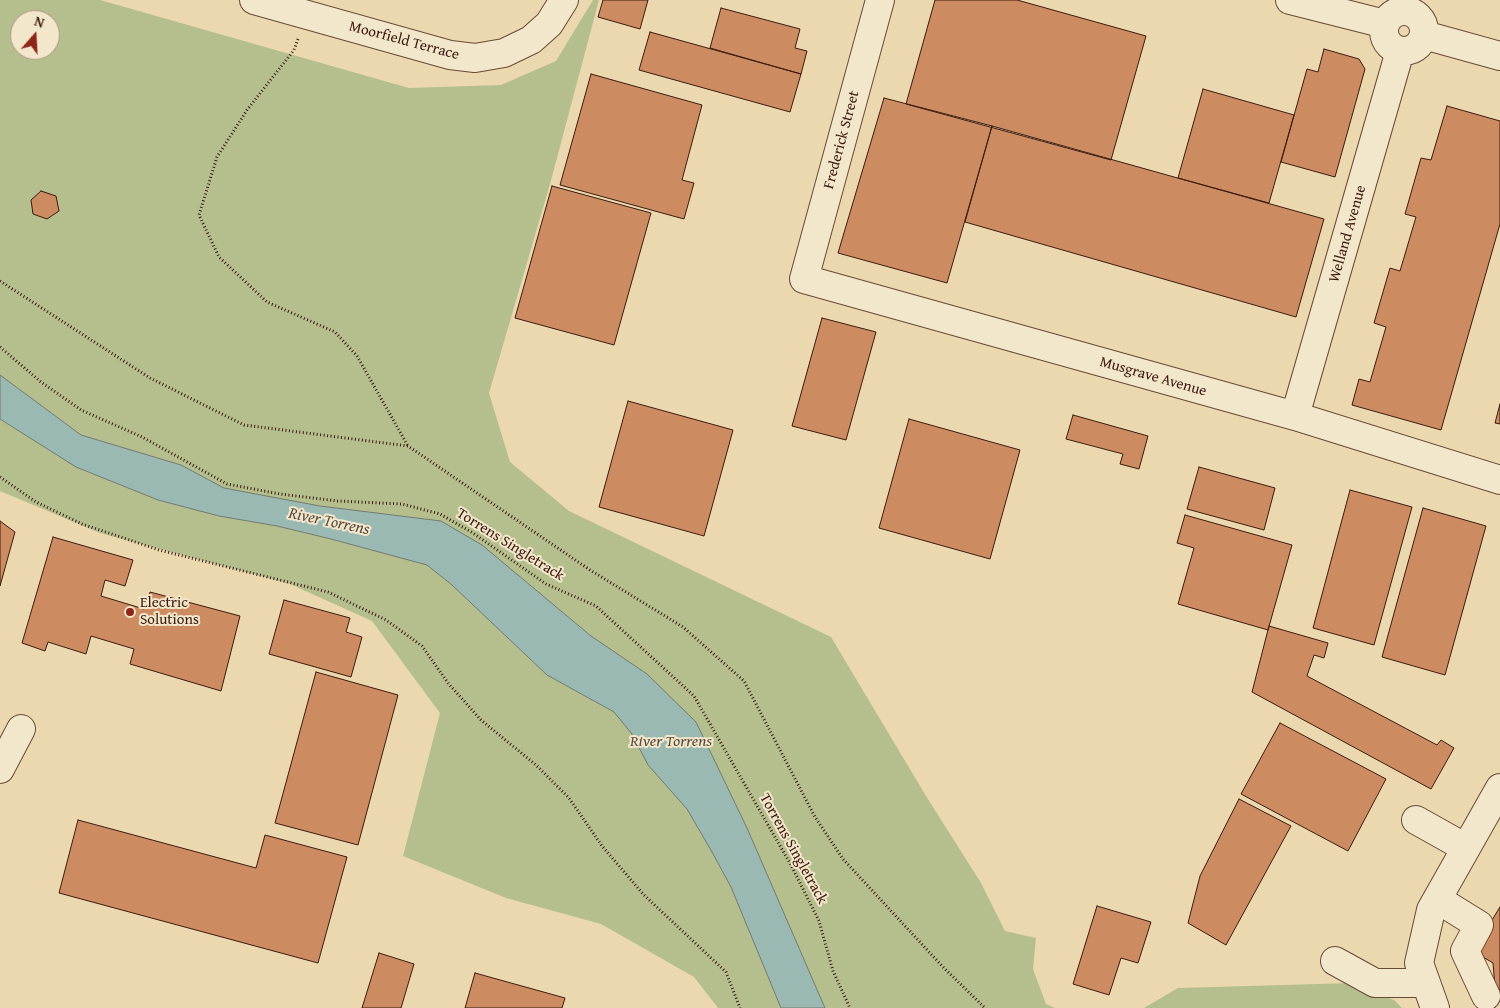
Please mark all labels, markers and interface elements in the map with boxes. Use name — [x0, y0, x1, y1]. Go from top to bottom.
north arrow — [10, 10, 60, 60]
text: N — [32, 11, 47, 33]
street label: Moorfield Terrace — [347, 18, 461, 64]
street label: Frederick Street — [820, 89, 864, 191]
street label: Welland Avenue — [1325, 183, 1371, 285]
street label: Musgrave Avenue — [1098, 353, 1208, 401]
water label: River Torrens — [287, 504, 371, 540]
street label: Torrens Singletrack — [453, 505, 567, 585]
place label: Electric Solutions — [140, 594, 199, 629]
marker: Electric Solutions — [124, 606, 136, 618]
water label: River Torrens — [630, 732, 712, 752]
street label: Torrens Singletrack — [755, 791, 831, 907]

